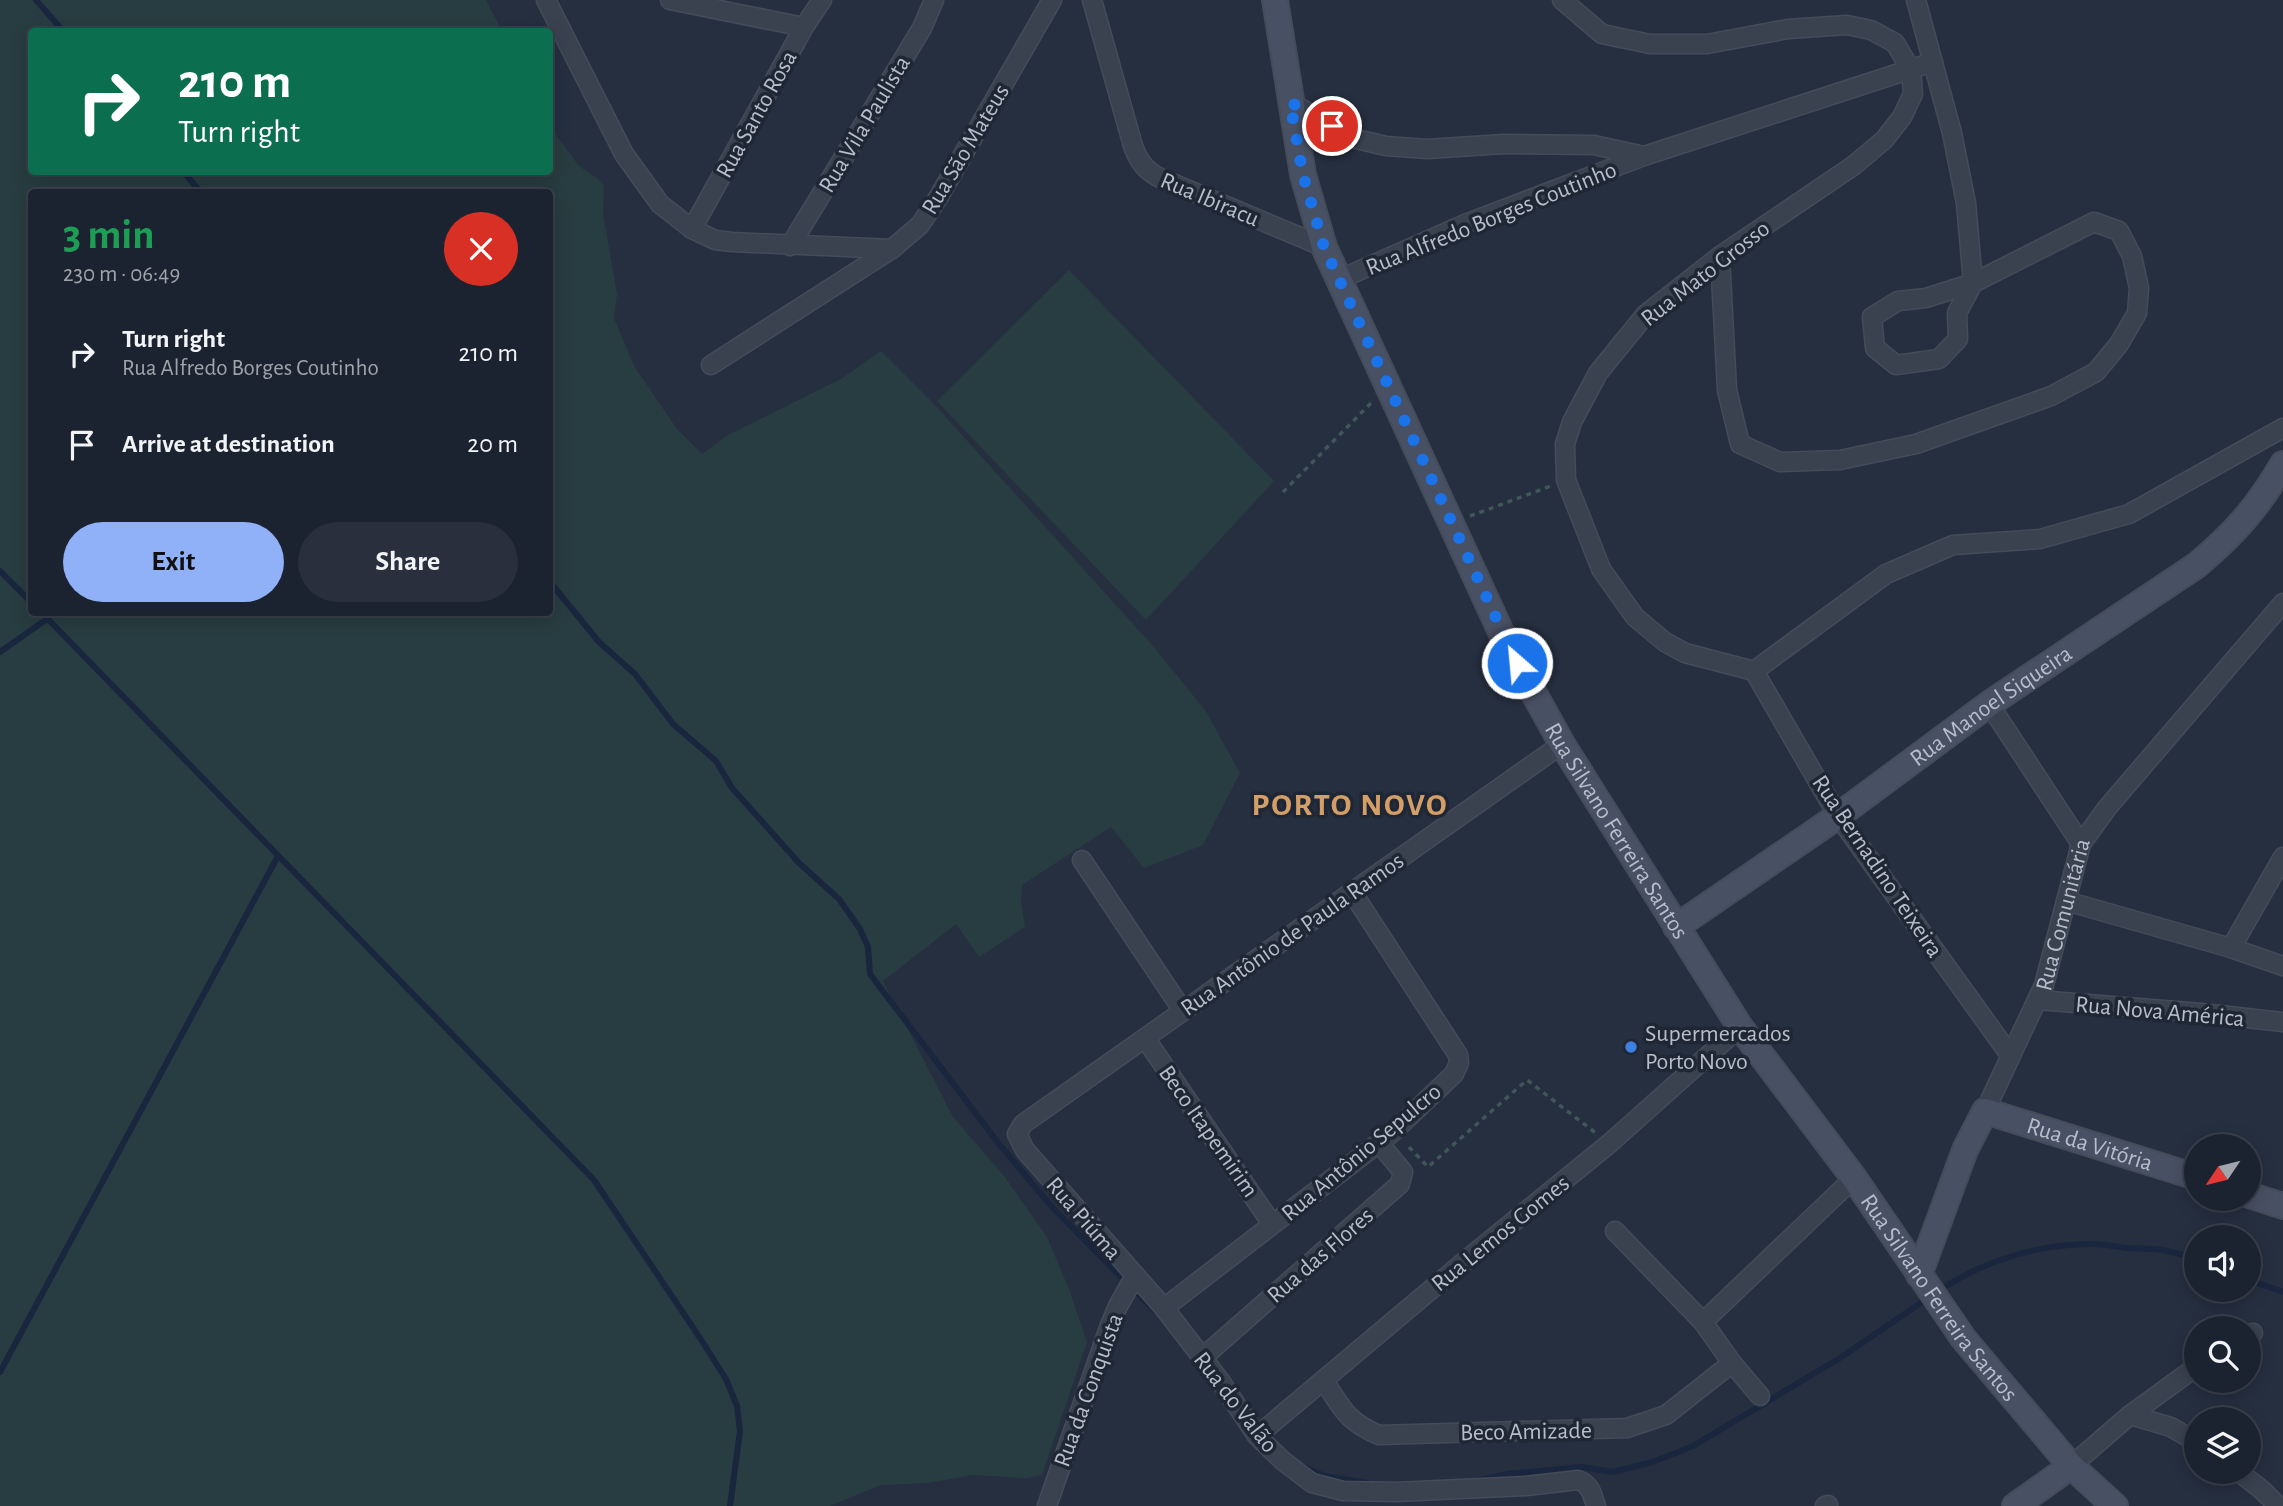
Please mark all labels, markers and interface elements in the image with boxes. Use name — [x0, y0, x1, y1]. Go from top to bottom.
street label: Rua Santo Rosa — [712, 47, 802, 182]
street label: Rua Vila Paulista — [815, 52, 915, 197]
icon: right — [63, 56, 154, 147]
text: 210 m — [178, 58, 291, 107]
street label: Rua São Mateus — [918, 80, 1014, 219]
pin — [1302, 96, 1362, 156]
icon: arrive — [1313, 107, 1351, 145]
text: Turn right — [178, 116, 300, 148]
street label: Rua Alfredo Borges Coutinho — [1363, 158, 1620, 280]
street label: Rua Ibiracu — [1157, 168, 1262, 231]
button: close — [444, 212, 518, 286]
text: 3 min — [63, 214, 155, 256]
street label: Rua Mato Grosso — [1637, 216, 1774, 331]
text: 230 m · 06:49 — [63, 263, 180, 286]
text: Turn right — [122, 326, 225, 352]
icon: right — [63, 335, 101, 373]
text: 210 m — [458, 340, 518, 366]
text: Rua Alfredo Borges Coutinho — [122, 357, 379, 380]
icon: arrive — [63, 426, 101, 464]
text: Arrive at destination — [122, 431, 335, 457]
text: 20 m — [467, 431, 518, 457]
button: Exit — [63, 522, 284, 602]
button: Share — [298, 522, 518, 602]
position arrow — [1480, 626, 1554, 700]
street label: Rua Manoel Siqueira — [1906, 641, 2077, 771]
street label: Rua Silvano Ferreira Santos — [1540, 719, 1692, 943]
street label: Rua Bernadino Teixeira — [1807, 771, 1947, 962]
district label: PORTO NOVO — [1251, 789, 1449, 821]
street label: Rua Comunitária — [2032, 836, 2095, 993]
street label: Rua Antônio de Paula Ramos — [1177, 849, 1408, 1021]
street label: Rua Nova América — [2074, 993, 2246, 1031]
place label: Supermercados Porto Novo — [1645, 1022, 1791, 1074]
marker: Supermercados Porto Novo — [1623, 1039, 1639, 1055]
street label: Beco Itapemirim — [1154, 1061, 1262, 1202]
street label: Rua Antônio Sepulcro — [1277, 1079, 1446, 1226]
street label: Rua da Vitória — [2024, 1114, 2156, 1176]
north arrow — [2184, 1134, 2261, 1211]
map controls — [2184, 1134, 2261, 1484]
street label: Rua Lemos Gomes — [1427, 1171, 1574, 1296]
street label: Rua Piúma — [1041, 1173, 1125, 1265]
street label: Rua Silvano Ferreira Santos — [1856, 1190, 2022, 1406]
street label: Rua das Flores — [1263, 1203, 1378, 1308]
button: sound — [2184, 1225, 2261, 1302]
street label: Rua da Conquista — [1050, 1310, 1128, 1470]
button: search — [2184, 1316, 2261, 1393]
street label: Rua do Valão — [1189, 1348, 1282, 1457]
button: layers — [2184, 1407, 2261, 1484]
street label: Beco Amizade — [1460, 1419, 1592, 1445]

